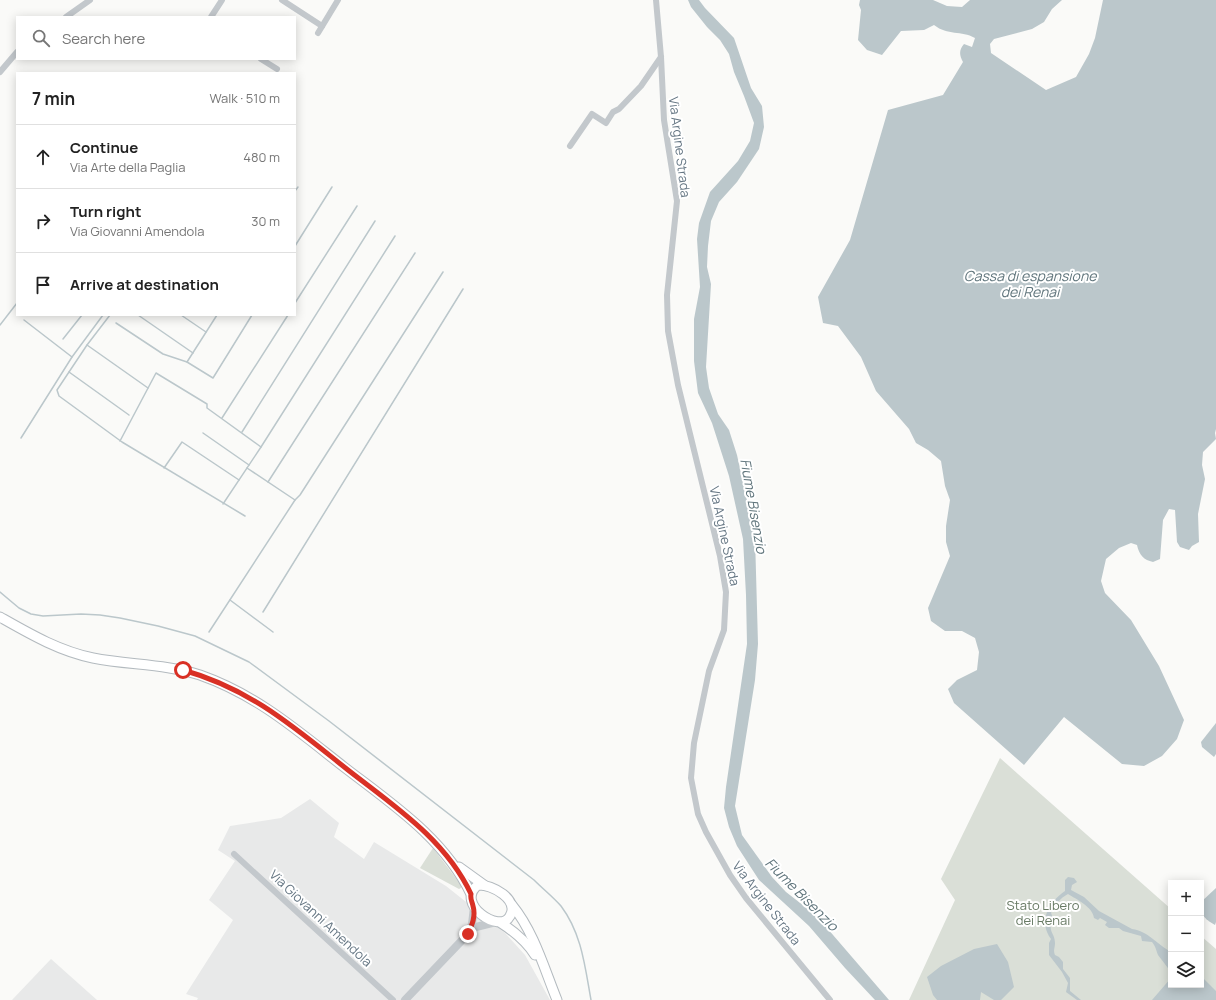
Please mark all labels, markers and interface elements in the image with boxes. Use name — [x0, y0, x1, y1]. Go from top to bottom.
search box — [16, 16, 296, 60]
icon: search — [30, 27, 52, 49]
text: Search here — [62, 28, 145, 49]
text: 7 min — [32, 87, 75, 110]
text: Walk · 510 m — [209, 89, 280, 107]
street label: Via Argine Strada — [665, 96, 695, 198]
text: Continue — [70, 137, 138, 158]
icon: ahead — [32, 146, 54, 168]
text: 480 m — [243, 148, 280, 166]
text: Via Arte della Paglia — [70, 158, 185, 176]
text: Turn right — [70, 201, 141, 222]
icon: right — [32, 210, 54, 232]
text: 30 m — [251, 212, 280, 230]
text: Via Giovanni Amendola — [70, 222, 205, 240]
water label: Cassa di espansione dei Renai — [964, 266, 1097, 301]
icon: arrive — [32, 274, 54, 296]
text: Arrive at destination — [70, 274, 219, 295]
water label: Fiume Bisenzio — [736, 457, 772, 556]
street label: Via Argine Strada — [706, 484, 744, 588]
route start — [174, 661, 192, 679]
water label: Fiume Bisenzio — [761, 853, 843, 935]
street label: Via Argine Strada — [729, 857, 805, 949]
street label: Via Giovanni Amendola — [266, 866, 376, 970]
map controls — [1168, 880, 1204, 988]
button: + — [1168, 880, 1204, 916]
park label: Stato Libero dei Renai — [1007, 896, 1080, 929]
button: − — [1168, 916, 1204, 952]
route end — [459, 925, 477, 943]
button: layers — [1168, 952, 1204, 988]

